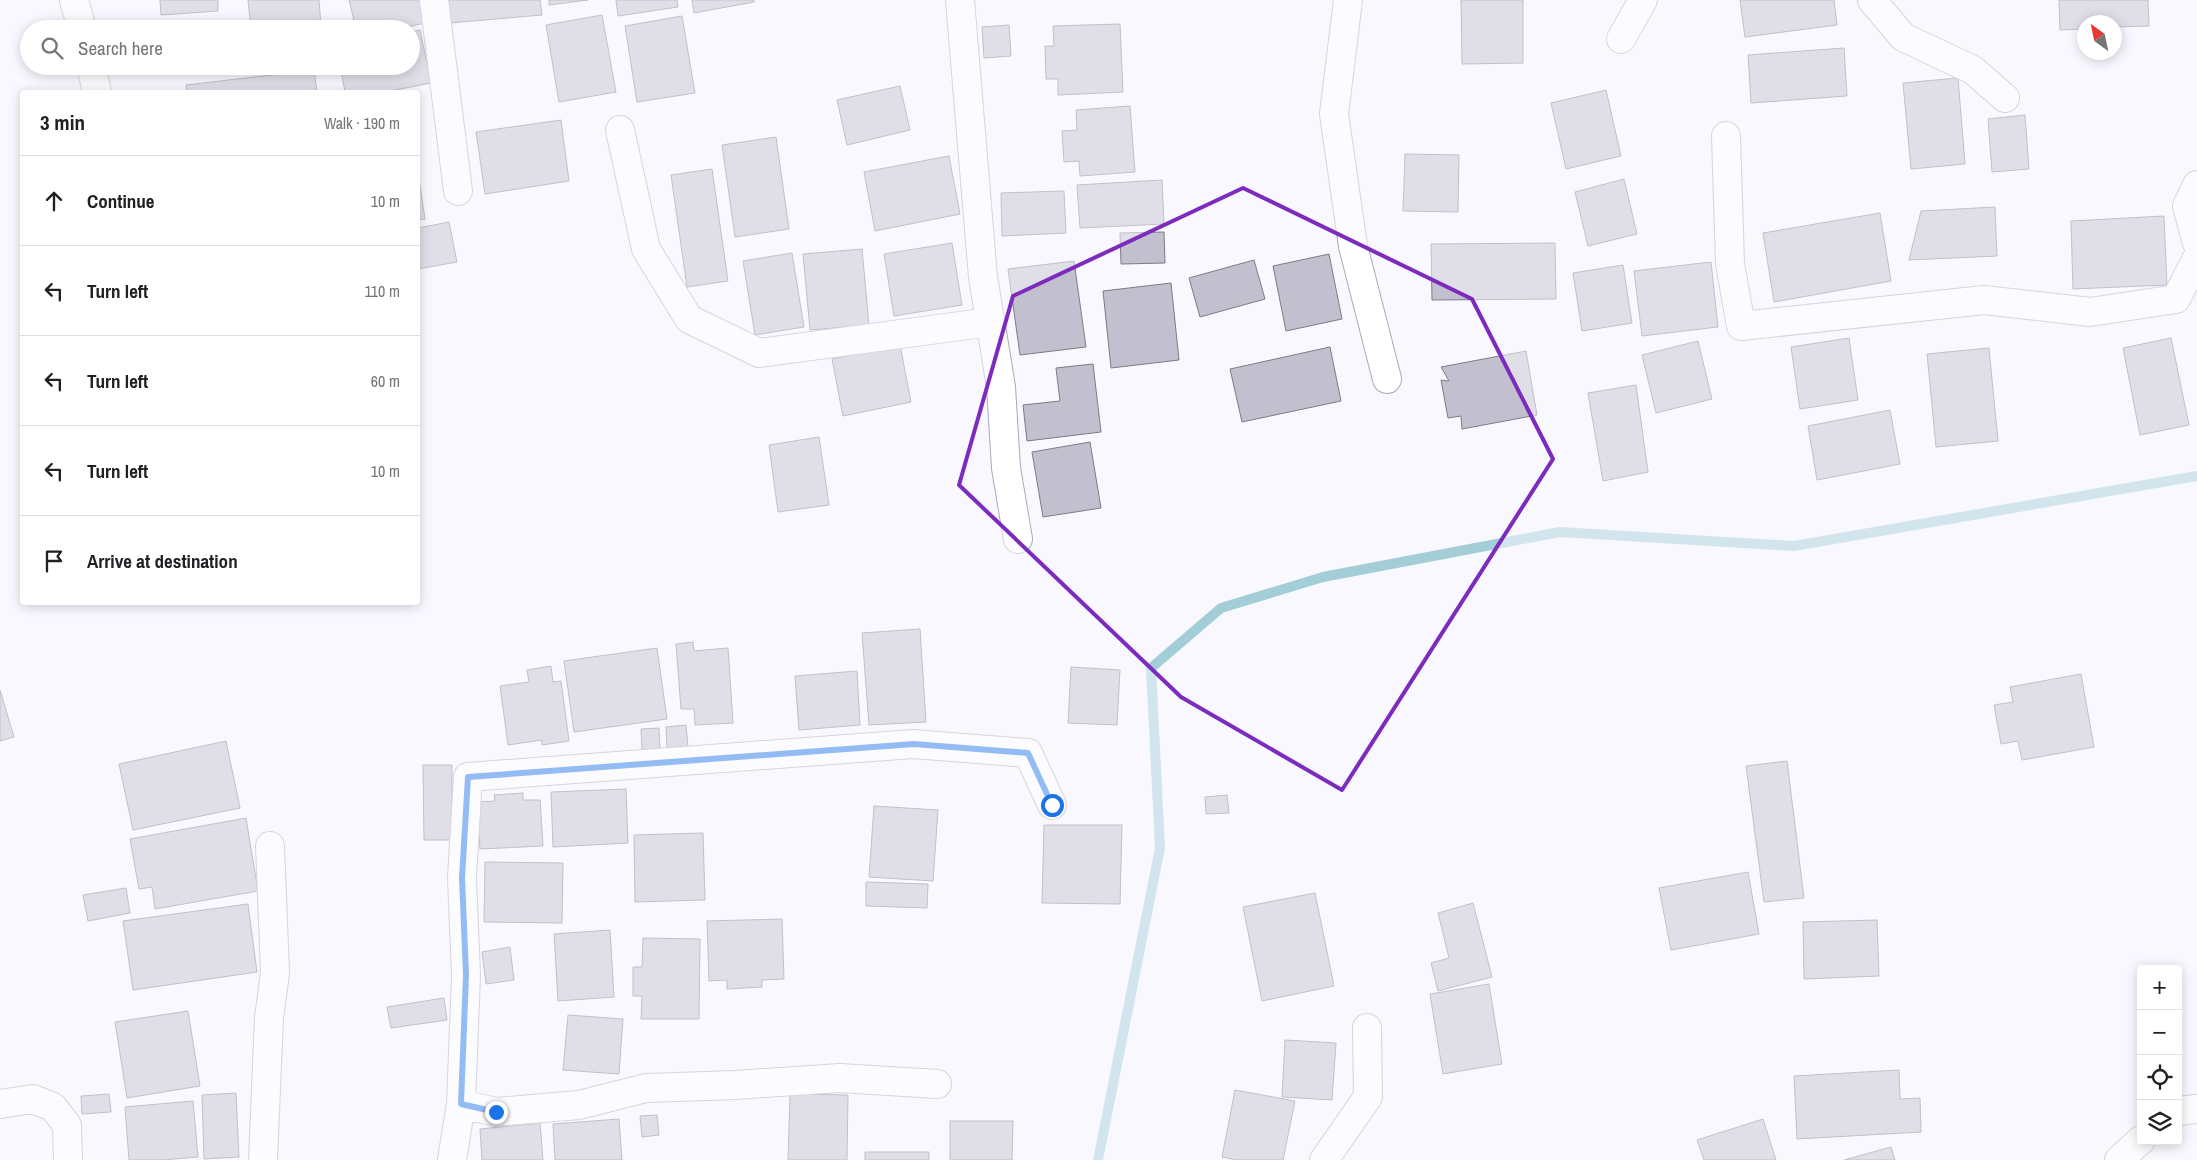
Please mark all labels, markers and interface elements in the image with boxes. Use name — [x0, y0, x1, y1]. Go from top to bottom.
north arrow — [2077, 15, 2122, 60]
search box — [20, 20, 420, 75]
icon: search — [38, 34, 66, 62]
text: Search here — [78, 35, 163, 61]
text: 3 min — [40, 108, 85, 137]
text: Walk · 190 m — [324, 112, 400, 134]
icon: ahead — [40, 187, 68, 215]
text: Continue — [87, 188, 155, 214]
text: 10 m — [371, 190, 400, 212]
icon: left — [40, 277, 68, 305]
text: Turn left — [87, 278, 148, 304]
text: 110 m — [364, 280, 400, 302]
icon: left — [40, 367, 68, 395]
text: Turn left — [87, 368, 148, 394]
text: 60 m — [371, 370, 400, 392]
icon: left — [40, 457, 68, 485]
text: Turn left — [87, 458, 148, 484]
text: 10 m — [371, 460, 400, 482]
icon: arrive — [40, 547, 68, 575]
text: Arrive at destination — [87, 548, 238, 574]
route start — [1041, 794, 1064, 817]
map controls — [2137, 965, 2182, 1145]
button: + — [2137, 965, 2182, 1010]
button: − — [2137, 1010, 2182, 1055]
button: locate — [2137, 1055, 2182, 1100]
button: layers — [2137, 1100, 2182, 1145]
route end — [485, 1101, 508, 1124]

